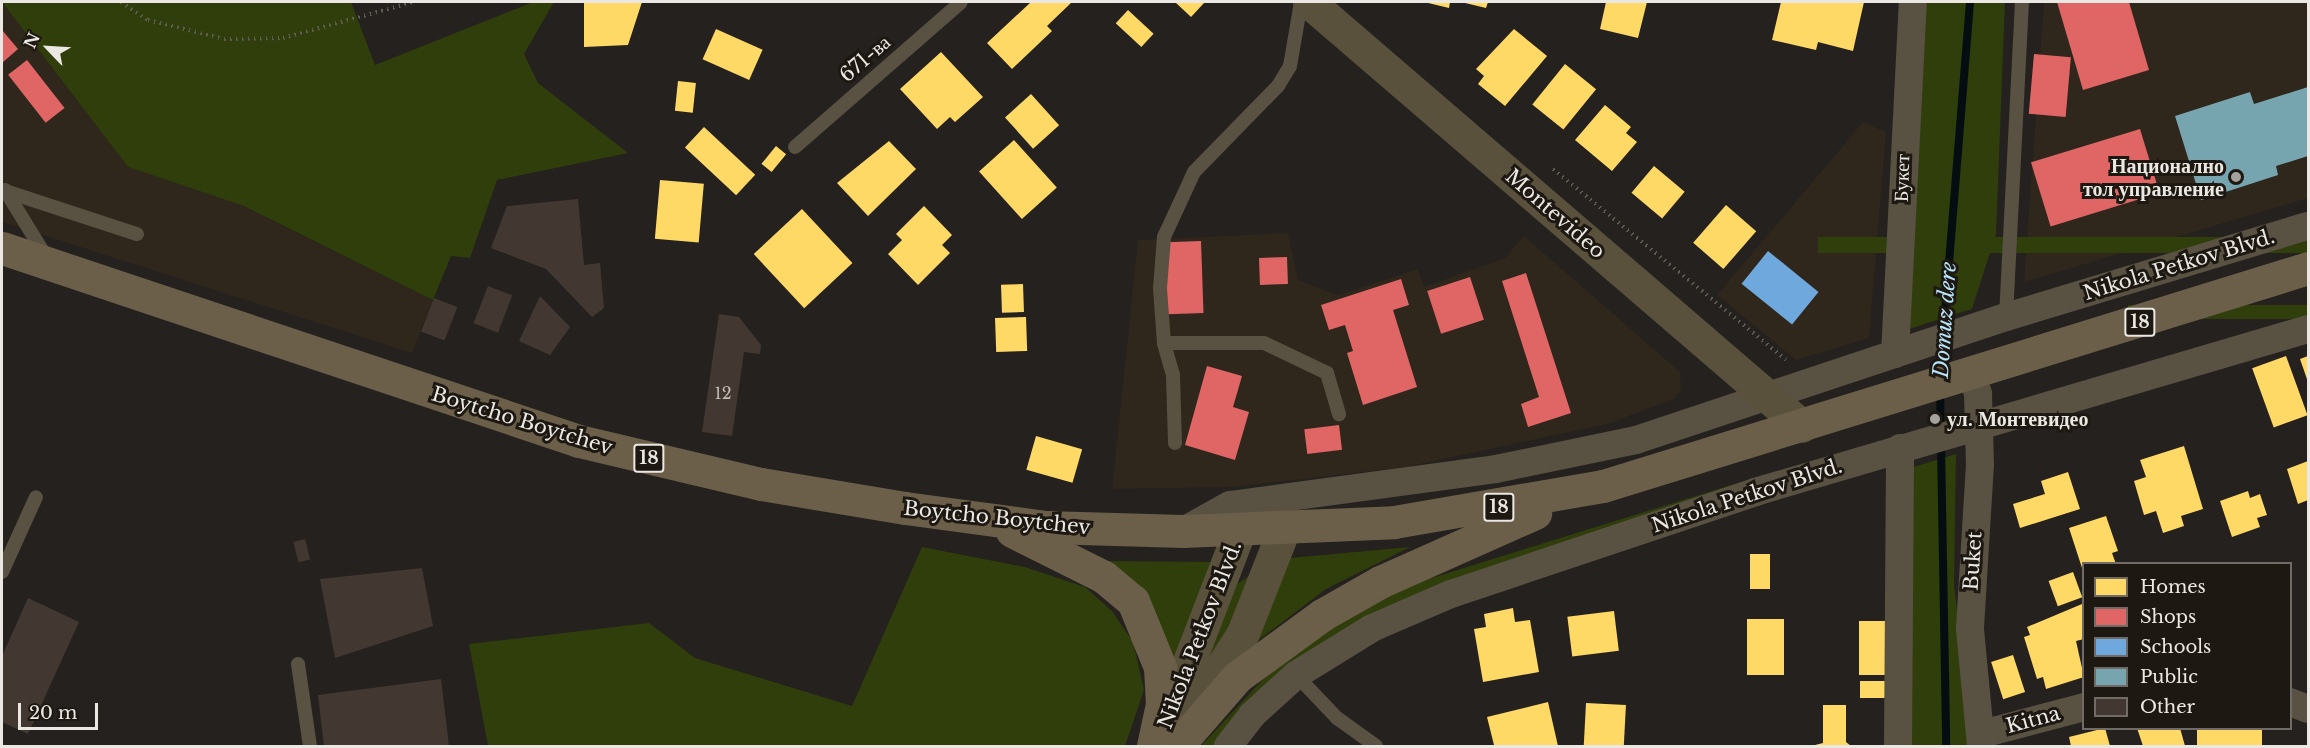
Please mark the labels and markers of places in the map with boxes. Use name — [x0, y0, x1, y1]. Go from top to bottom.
place label: Национално тол управление — [2083, 154, 2224, 201]
marker: Национално тол управление — [2229, 170, 2243, 184]
place label: ул. Монтевидео — [1947, 407, 2088, 431]
marker: ул. Монтевидео — [1928, 412, 1942, 426]

